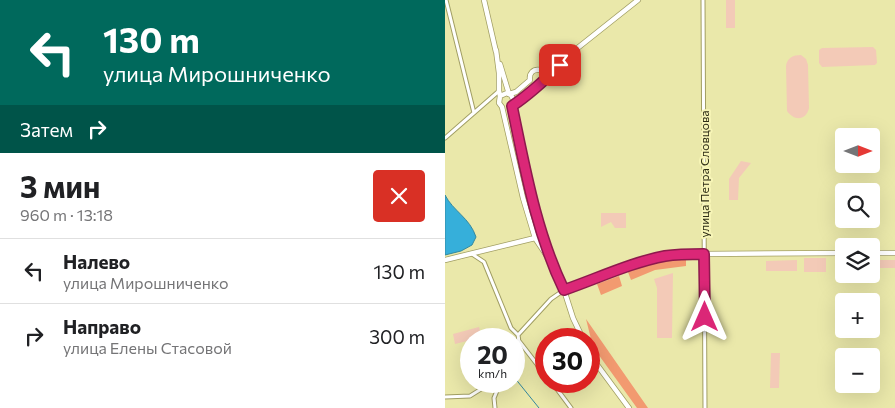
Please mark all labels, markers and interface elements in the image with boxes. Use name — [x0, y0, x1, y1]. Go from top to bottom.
text: 130 m — [103, 17, 200, 60]
icon: left — [20, 20, 85, 85]
pin — [539, 44, 581, 86]
icon: arrive — [546, 51, 574, 79]
text: улица Мирошниченко — [103, 60, 331, 87]
street label: улица Петра Словцова — [697, 110, 711, 238]
icon: right — [83, 115, 111, 143]
text: Затем — [20, 118, 73, 141]
north arrow — [835, 128, 880, 172]
map controls — [835, 128, 880, 393]
text: 3 мин — [20, 167, 100, 204]
button: close — [373, 170, 425, 222]
button: search — [835, 183, 880, 228]
text: 960 m · 13:18 — [20, 205, 113, 224]
button: layers — [835, 238, 880, 283]
text: Налево — [63, 250, 130, 273]
icon: left — [20, 257, 48, 285]
text: 130 m — [373, 260, 425, 283]
text: улица Мирошниченко — [63, 273, 229, 292]
position arrow — [678, 290, 730, 342]
button: + — [835, 293, 880, 338]
text: Направо — [63, 315, 141, 338]
icon: right — [20, 322, 48, 350]
text: 300 m — [369, 325, 425, 348]
speed limit sign: 30 — [535, 328, 600, 393]
text: улица Елены Стасовой — [63, 338, 232, 357]
text: 20 — [477, 339, 508, 369]
button: − — [835, 348, 880, 393]
text: km/h — [478, 366, 507, 380]

